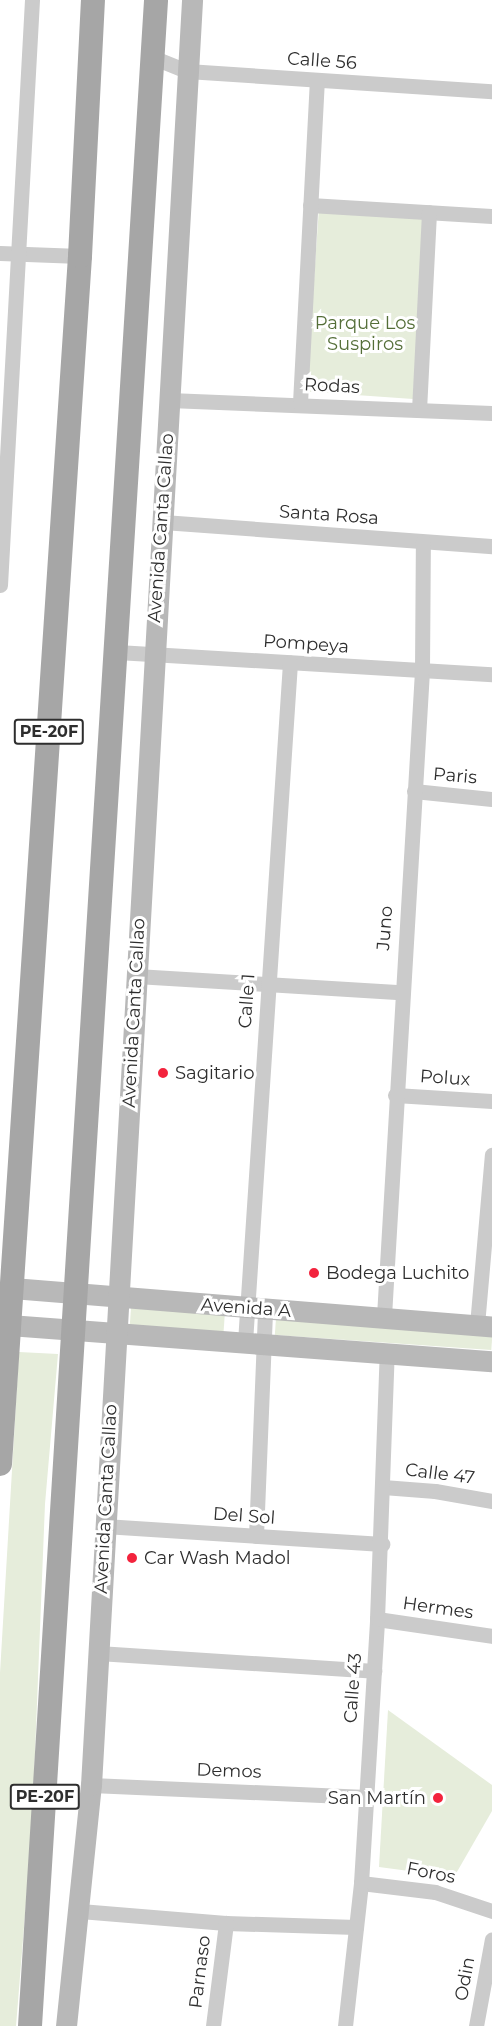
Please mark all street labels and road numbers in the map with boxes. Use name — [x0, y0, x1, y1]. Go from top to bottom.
street label: Calle 56 — [286, 48, 358, 74]
street label: Rodas — [304, 374, 360, 398]
street label: Avenida Canta Callao — [144, 433, 178, 623]
street label: Santa Rosa — [278, 501, 380, 529]
street label: Pompeya — [262, 630, 350, 658]
road number: PE-20F — [13, 719, 85, 745]
street label: Paris — [432, 763, 478, 789]
street label: Juno — [373, 905, 397, 951]
street label: Avenida Canta Callao — [118, 918, 150, 1108]
street label: Calle 1 — [234, 973, 260, 1029]
street label: Polux — [419, 1065, 471, 1091]
street label: Avenida A — [200, 1294, 292, 1322]
street label: Avenida Canta Callao — [90, 1404, 122, 1594]
street label: Calle 47 — [404, 1459, 476, 1489]
street label: Del Sol — [212, 1503, 276, 1529]
street label: Hermes — [401, 1592, 475, 1624]
street label: Calle 43 — [340, 1652, 366, 1724]
street label: Demos — [196, 1759, 262, 1783]
road number: PE-20F — [9, 1784, 81, 1810]
street label: Foros — [405, 1858, 457, 1888]
street label: Parnaso — [185, 1934, 215, 2010]
street label: Odin — [451, 1955, 479, 2003]

